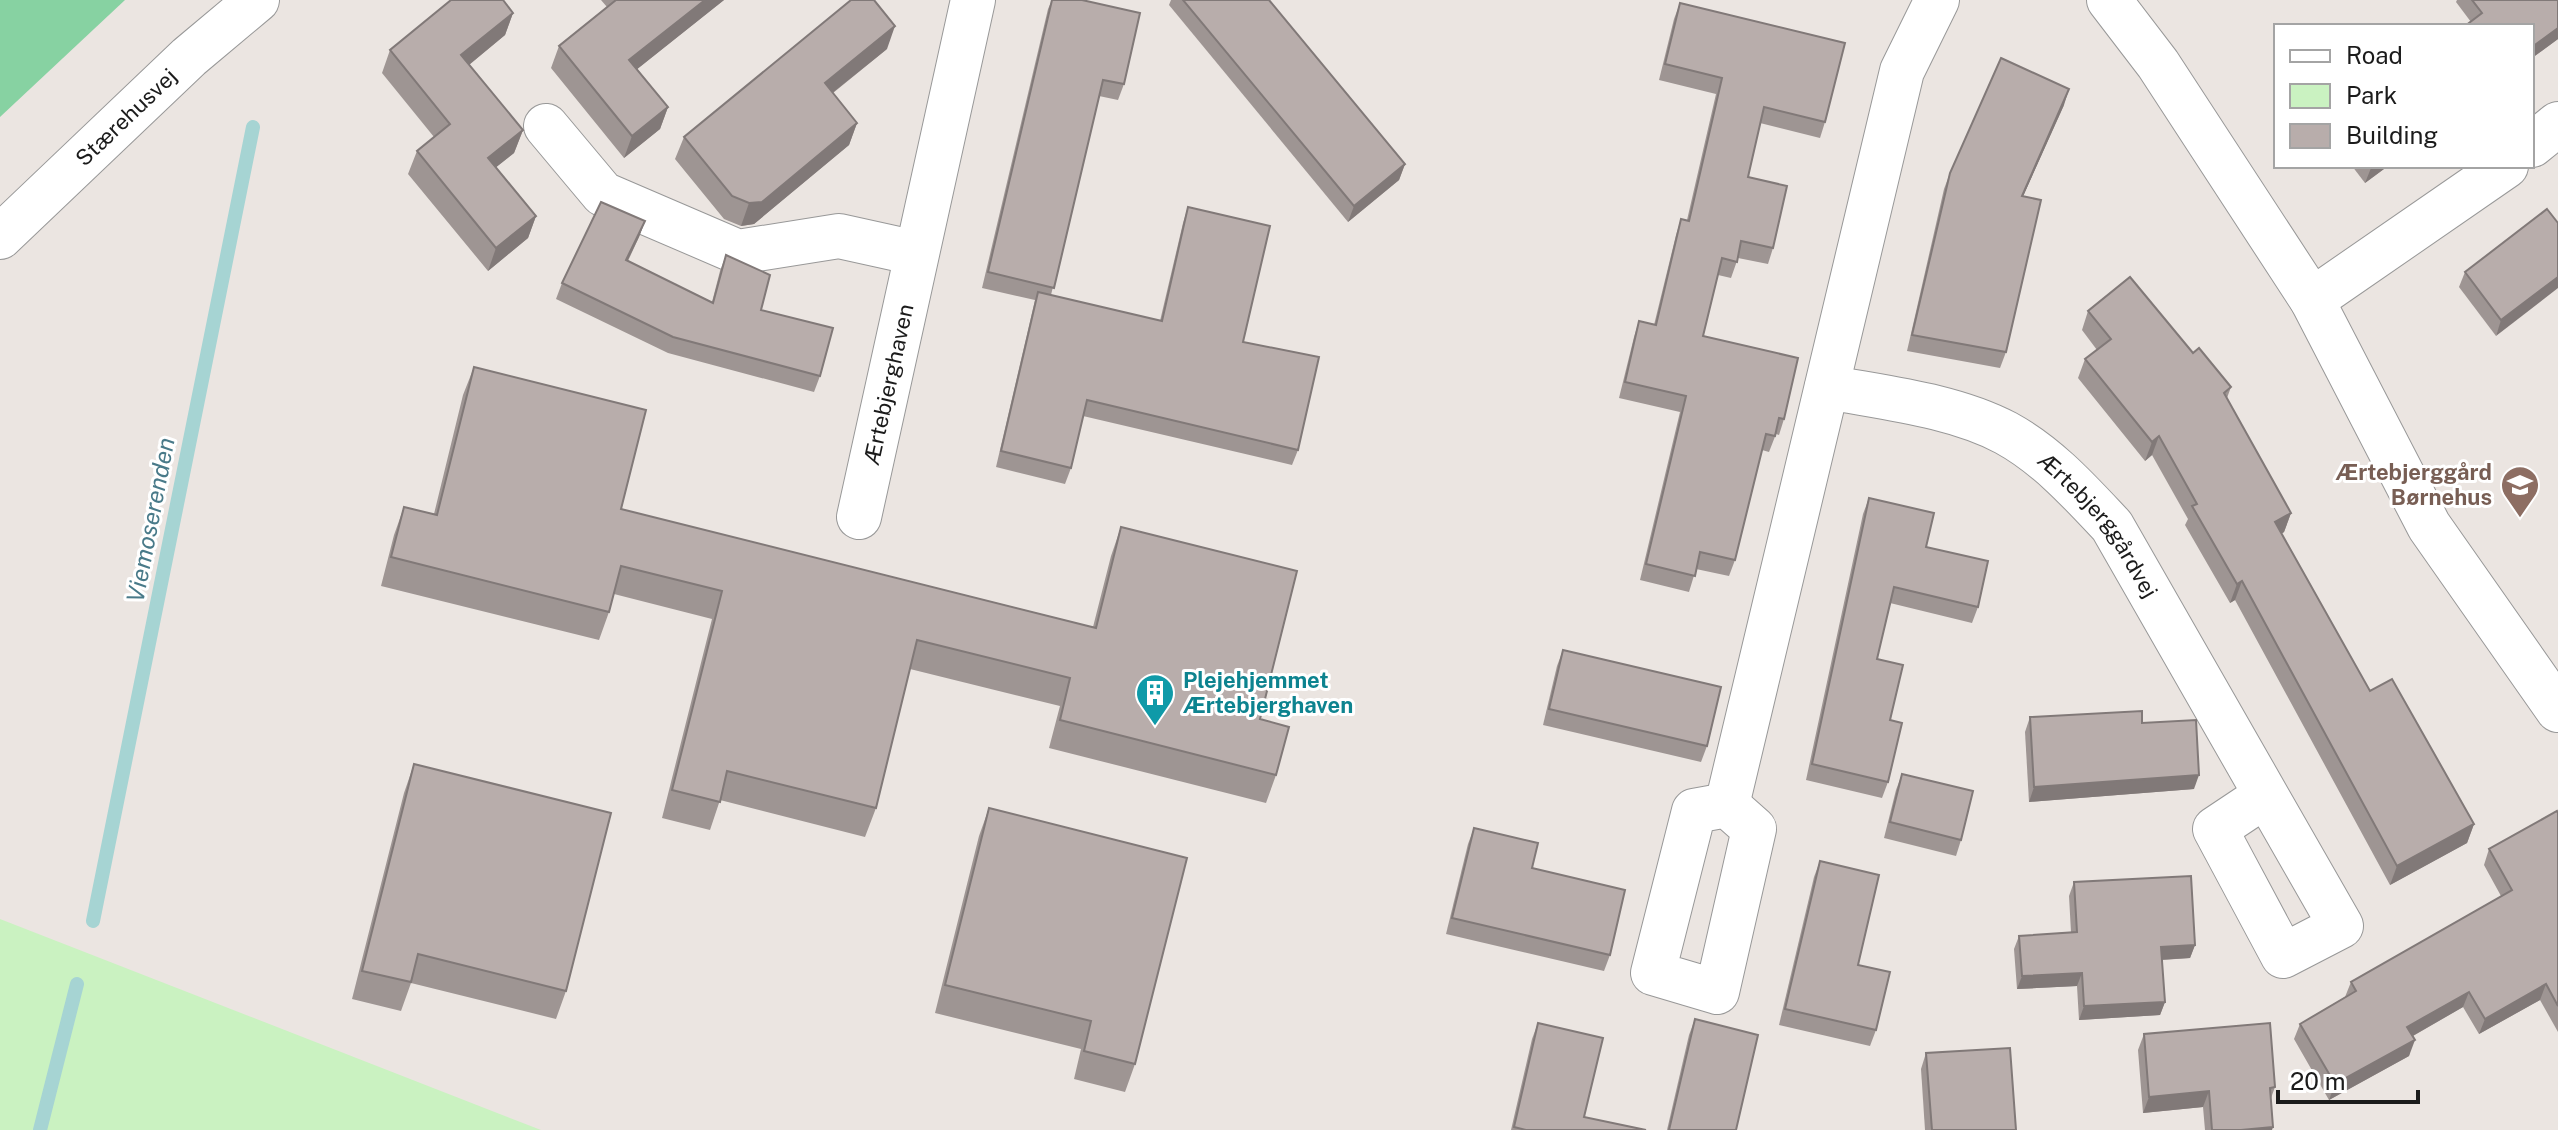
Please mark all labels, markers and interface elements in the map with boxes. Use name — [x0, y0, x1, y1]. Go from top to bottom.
legend — [2274, 24, 2534, 168]
text: Road — [2346, 41, 2403, 69]
street label: Stærehusvej — [70, 63, 182, 171]
text: Park — [2346, 81, 2397, 109]
text: Building — [2346, 121, 2438, 149]
street label: Ærtebjerghaven — [858, 301, 919, 467]
water label: Viemoserenden — [120, 435, 180, 605]
street label: Ærtebjerggårdvej — [2033, 447, 2163, 602]
place label: Ærtebjerggård Børnehus — [2335, 459, 2492, 510]
school or university icon: Ærtebjerggård Børnehus — [2499, 464, 2541, 519]
place label: Plejehjemmet Ærtebjerghaven — [1183, 667, 1353, 718]
building icon: Plejehjemmet Ærtebjerghaven — [1134, 672, 1176, 727]
scale bar — [2278, 1054, 2418, 1104]
text: 20 m — [2290, 1067, 2346, 1095]

